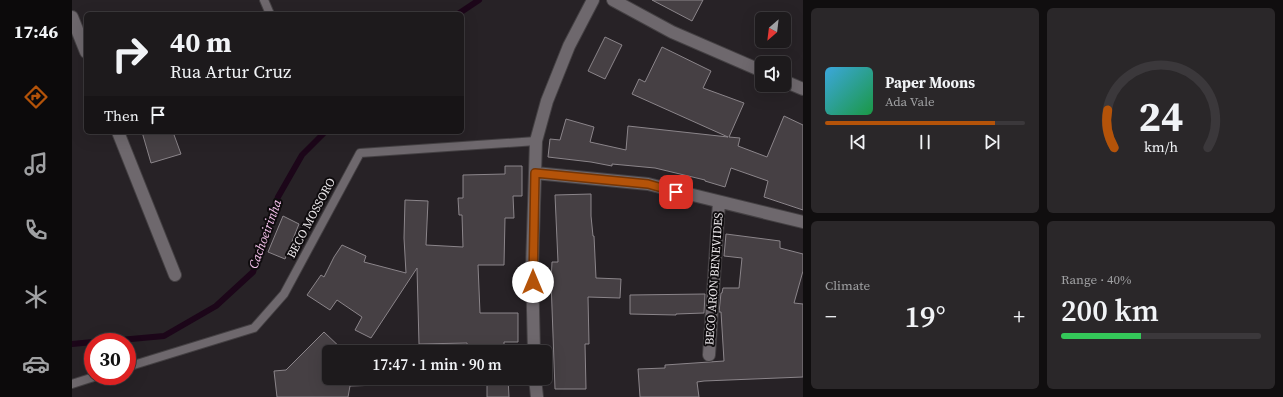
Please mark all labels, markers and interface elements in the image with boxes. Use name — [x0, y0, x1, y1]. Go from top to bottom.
north arrow — [755, 12, 791, 48]
map controls — [755, 12, 791, 92]
text: 17:46 — [14, 19, 58, 44]
text: 40 m — [170, 23, 232, 61]
icon: right — [104, 28, 156, 80]
button: sound — [755, 56, 791, 92]
text: Rua Artur Cruz — [170, 59, 291, 84]
text: Paper Moons — [885, 72, 975, 93]
icon: directions — [22, 83, 50, 111]
text: 24 — [1138, 88, 1184, 145]
text: Ada Vale — [885, 93, 935, 110]
icon: arrive — [147, 104, 169, 126]
text: Then — [104, 105, 139, 126]
icon: previous — [847, 131, 869, 153]
icon: pause — [914, 131, 936, 153]
icon: next — [981, 131, 1003, 153]
text: km/h — [1144, 137, 1178, 157]
icon: music — [22, 150, 50, 178]
street label: BECO MOSSORO — [283, 175, 339, 261]
pin — [659, 175, 693, 209]
icon: arrive — [665, 181, 687, 203]
water label: Cachoeirinha — [245, 197, 285, 271]
street label: BECO ARON BENEVIDES — [701, 212, 727, 346]
icon: phone — [22, 216, 50, 244]
position arrow — [512, 261, 554, 303]
text: Range · 40% — [1061, 271, 1132, 288]
text: Climate — [825, 277, 870, 294]
icon: climate — [22, 283, 50, 311]
text: 200 km — [1061, 290, 1159, 331]
text: 19° — [904, 296, 946, 337]
text: − — [825, 301, 837, 331]
text: + — [1013, 301, 1025, 331]
speed limit sign: 30 — [84, 333, 136, 385]
icon: car — [22, 350, 50, 378]
text: 17:47 · 1 min · 90 m — [372, 354, 502, 375]

